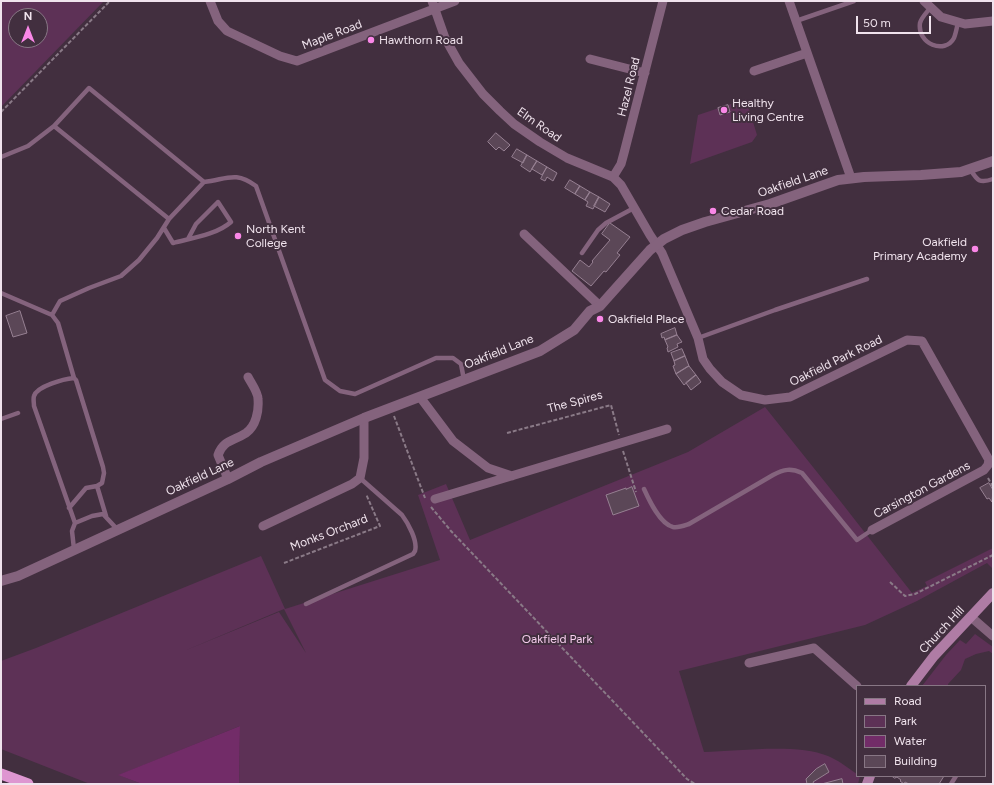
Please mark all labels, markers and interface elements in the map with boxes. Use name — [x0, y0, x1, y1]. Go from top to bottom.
north arrow — [8, 8, 48, 48]
scale bar — [858, 8, 933, 34]
text: N — [24, 10, 32, 23]
text: 50 m — [863, 16, 891, 30]
street label: Maple Road — [300, 17, 364, 53]
place label: Hawthorn Road — [379, 33, 463, 47]
marker: Hawthorn Road — [366, 35, 376, 45]
street label: Hazel Road — [615, 56, 643, 118]
place label: Healthy Living Centre — [732, 96, 804, 124]
street label: Elm Road — [514, 105, 564, 145]
marker: Healthy Living Centre — [719, 105, 729, 115]
street label: Oakfield Lane — [756, 163, 830, 201]
place label: Cedar Road — [721, 204, 784, 218]
marker: Cedar Road — [708, 206, 718, 216]
place label: North Kent College — [246, 222, 306, 250]
marker: North Kent College — [233, 231, 243, 241]
place label: Oakfield Primary Academy — [873, 235, 967, 263]
marker: Oakfield Primary Academy — [970, 244, 980, 254]
place label: Oakfield Place — [608, 312, 684, 326]
marker: Oakfield Place — [595, 314, 605, 324]
street label: Oakfield Lane — [462, 332, 536, 372]
street label: Oakfield Park Road — [787, 332, 885, 390]
street label: The Spires — [546, 388, 604, 416]
street label: Oakfield Lane — [164, 455, 236, 499]
street label: Carsington Gardens — [871, 458, 973, 522]
street label: Monks Orchard — [288, 512, 370, 554]
street label: Church Hill — [917, 603, 967, 657]
park label: Oakfield Park — [522, 632, 592, 646]
legend — [856, 685, 986, 777]
text: Road — [894, 694, 922, 708]
text: Park — [894, 714, 917, 728]
text: Water — [894, 734, 926, 748]
text: Building — [894, 754, 937, 768]

